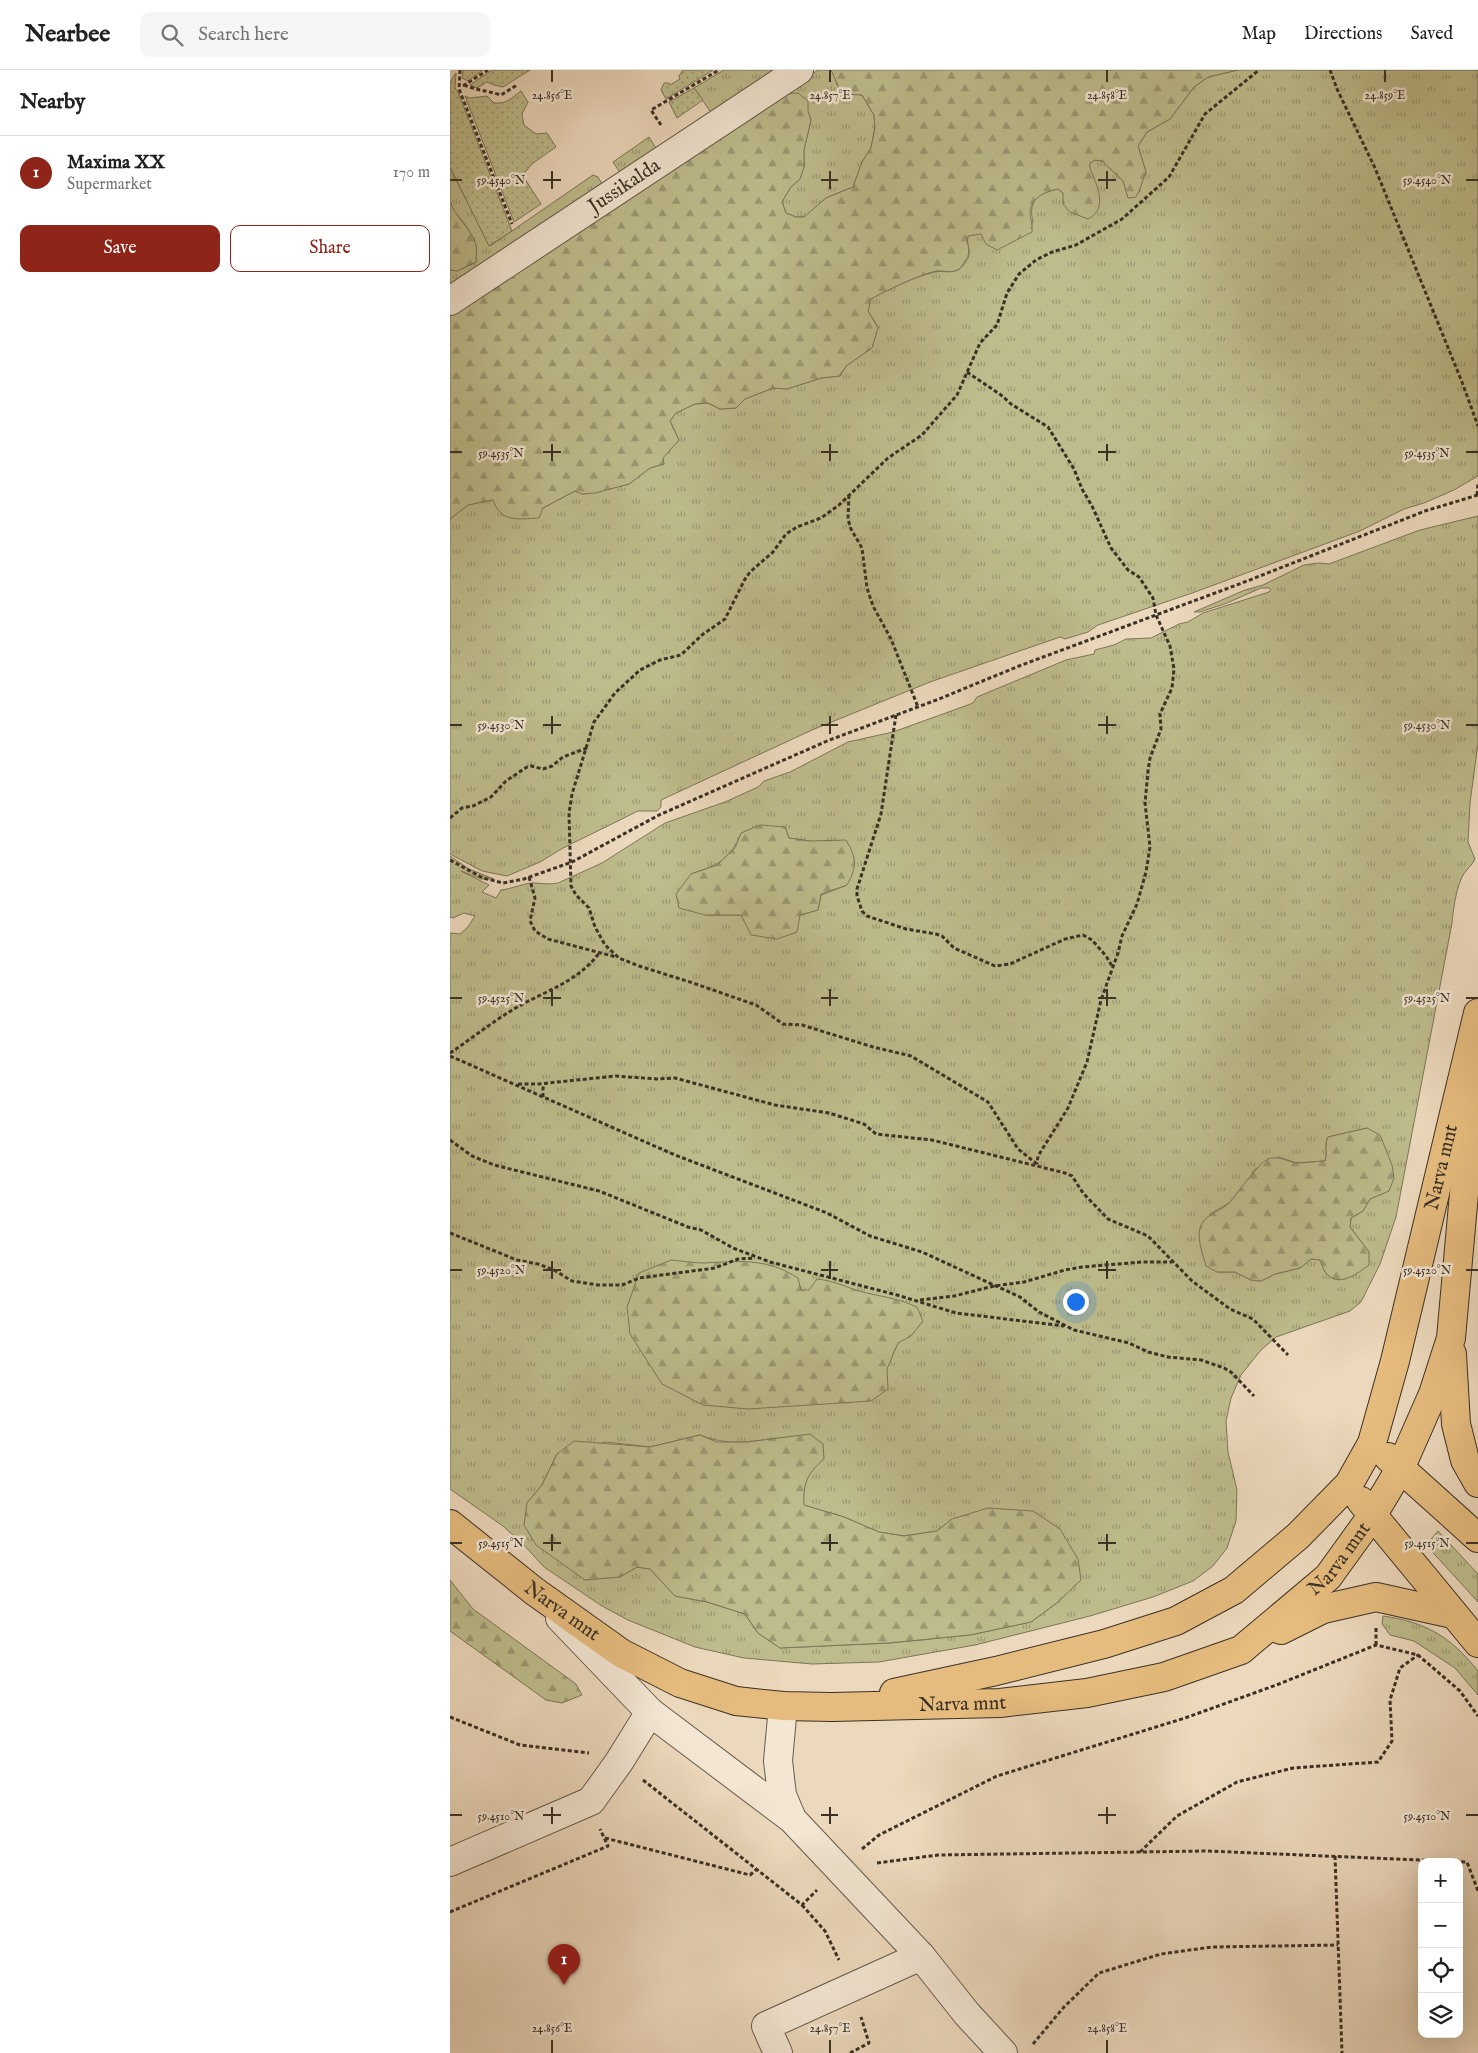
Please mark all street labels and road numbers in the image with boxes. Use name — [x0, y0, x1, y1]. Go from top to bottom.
street label: Jussikalda — [582, 153, 665, 220]
street label: Narva mnt — [1419, 1122, 1464, 1213]
street label: Narva mnt — [1303, 1517, 1376, 1601]
street label: Narva mnt — [519, 1575, 605, 1647]
street label: Narva mnt — [918, 1690, 1008, 1717]

